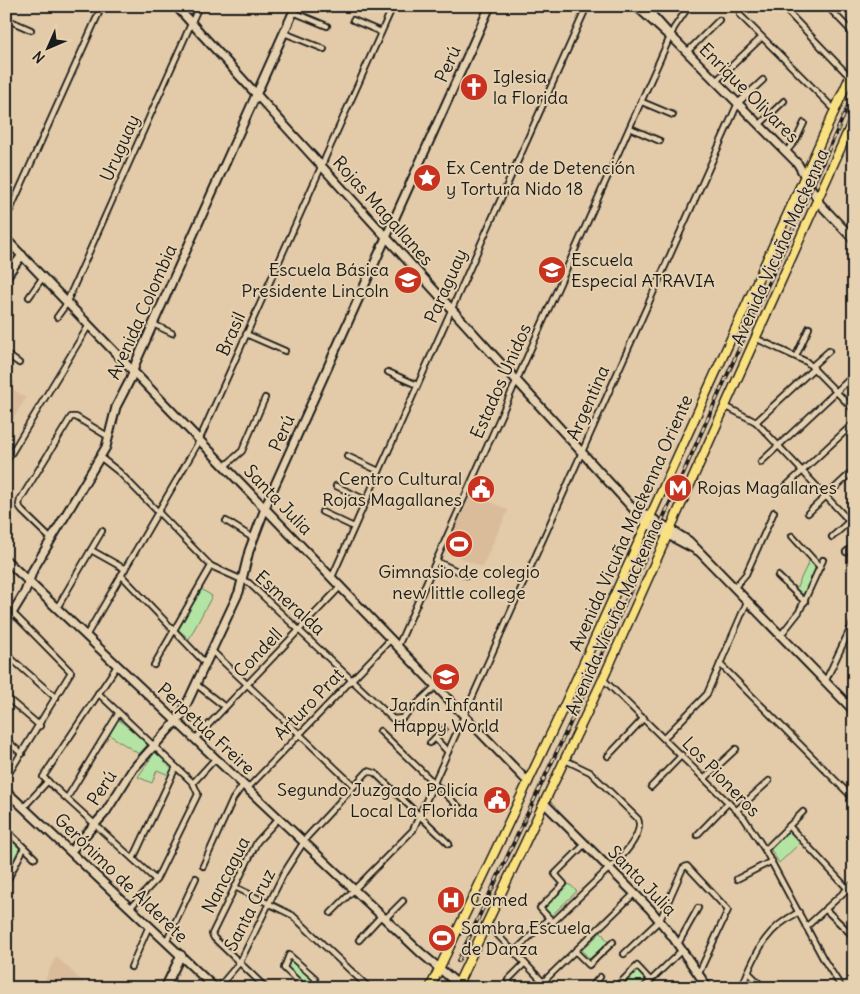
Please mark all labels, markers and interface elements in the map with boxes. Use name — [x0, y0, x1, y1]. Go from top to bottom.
north arrow — [22, 22, 72, 72]
street label: Enrique Olivares — [694, 38, 804, 148]
street label: Perú — [429, 42, 466, 86]
text: N — [29, 47, 49, 67]
place label: Iglesia la Florida — [493, 65, 568, 109]
church icon: Iglesia la Florida — [459, 72, 489, 102]
street label: Uruguay — [95, 111, 144, 185]
street label: Avenida Vicuña Mackenna — [726, 145, 833, 349]
street label: Rojas Magallanes — [328, 151, 439, 270]
place label: Ex Centro de Detención y Tortura Nido 18 — [446, 156, 635, 200]
place icon: Ex Centro de Detención y Tortura Nido 18 — [412, 163, 442, 193]
street label: Avenida Colombia — [101, 241, 182, 383]
street label: Paraguay — [419, 245, 472, 327]
place label: Escuela Especial ATRAVIA — [571, 248, 715, 292]
school or university icon: Escuela Especial ATRAVIA — [537, 255, 567, 285]
place label: Escuela Básica Presidente Lincoln — [241, 258, 389, 302]
school or university icon: Escuela Básica Presidente Lincoln — [393, 265, 423, 295]
street label: Brasil — [211, 308, 250, 359]
street label: Estados Unidos — [465, 320, 536, 442]
street label: Argentina — [561, 362, 614, 444]
street label: Avenida Vicuña Mackenna Oriente — [565, 392, 697, 654]
street label: Perú — [263, 411, 300, 455]
street label: Santa Julia — [239, 460, 318, 540]
place label: Centro Cultural Rojas Magallanes — [322, 467, 462, 511]
metro station icon: Rojas Magallanes — [663, 473, 693, 503]
public building icon: Centro Cultural Rojas Magallanes — [466, 474, 496, 504]
place label: Rojas Magallanes — [697, 476, 837, 499]
street label: Avenida Vicuña Mackenna — [561, 515, 667, 719]
sports icon: Gimnasio de colegio new little college — [444, 529, 474, 559]
place label: Gimnasio de colegio new little college — [378, 560, 540, 604]
street label: Esmeralda — [250, 565, 330, 640]
street label: Condell — [228, 623, 287, 682]
school or university icon: Jardín Infantil Happy World — [431, 662, 461, 692]
street label: Arturo Prat — [269, 663, 349, 745]
street label: Perpetua Freire — [153, 678, 260, 780]
place label: Jardín Infantil Happy World — [389, 693, 503, 737]
street label: Los Pioneros — [677, 732, 765, 822]
street label: Perú — [82, 766, 121, 810]
place label: Segundo Juzgado Policía Local La Florida — [277, 778, 478, 822]
public building icon: Segundo Juzgado Policía Local La Florida — [482, 785, 512, 815]
street label: Gerónimo de Alderete — [50, 808, 193, 947]
street label: Nancagua — [196, 833, 255, 917]
street label: Santa Julia — [603, 841, 682, 921]
street label: Santa Cruz — [219, 864, 280, 955]
hospital icon: Comed — [436, 885, 466, 915]
place label: Comed — [470, 888, 528, 911]
place label: Sambra Escuela de Danza — [461, 916, 591, 960]
sports icon: Sambra Escuela de Danza — [427, 923, 457, 953]

